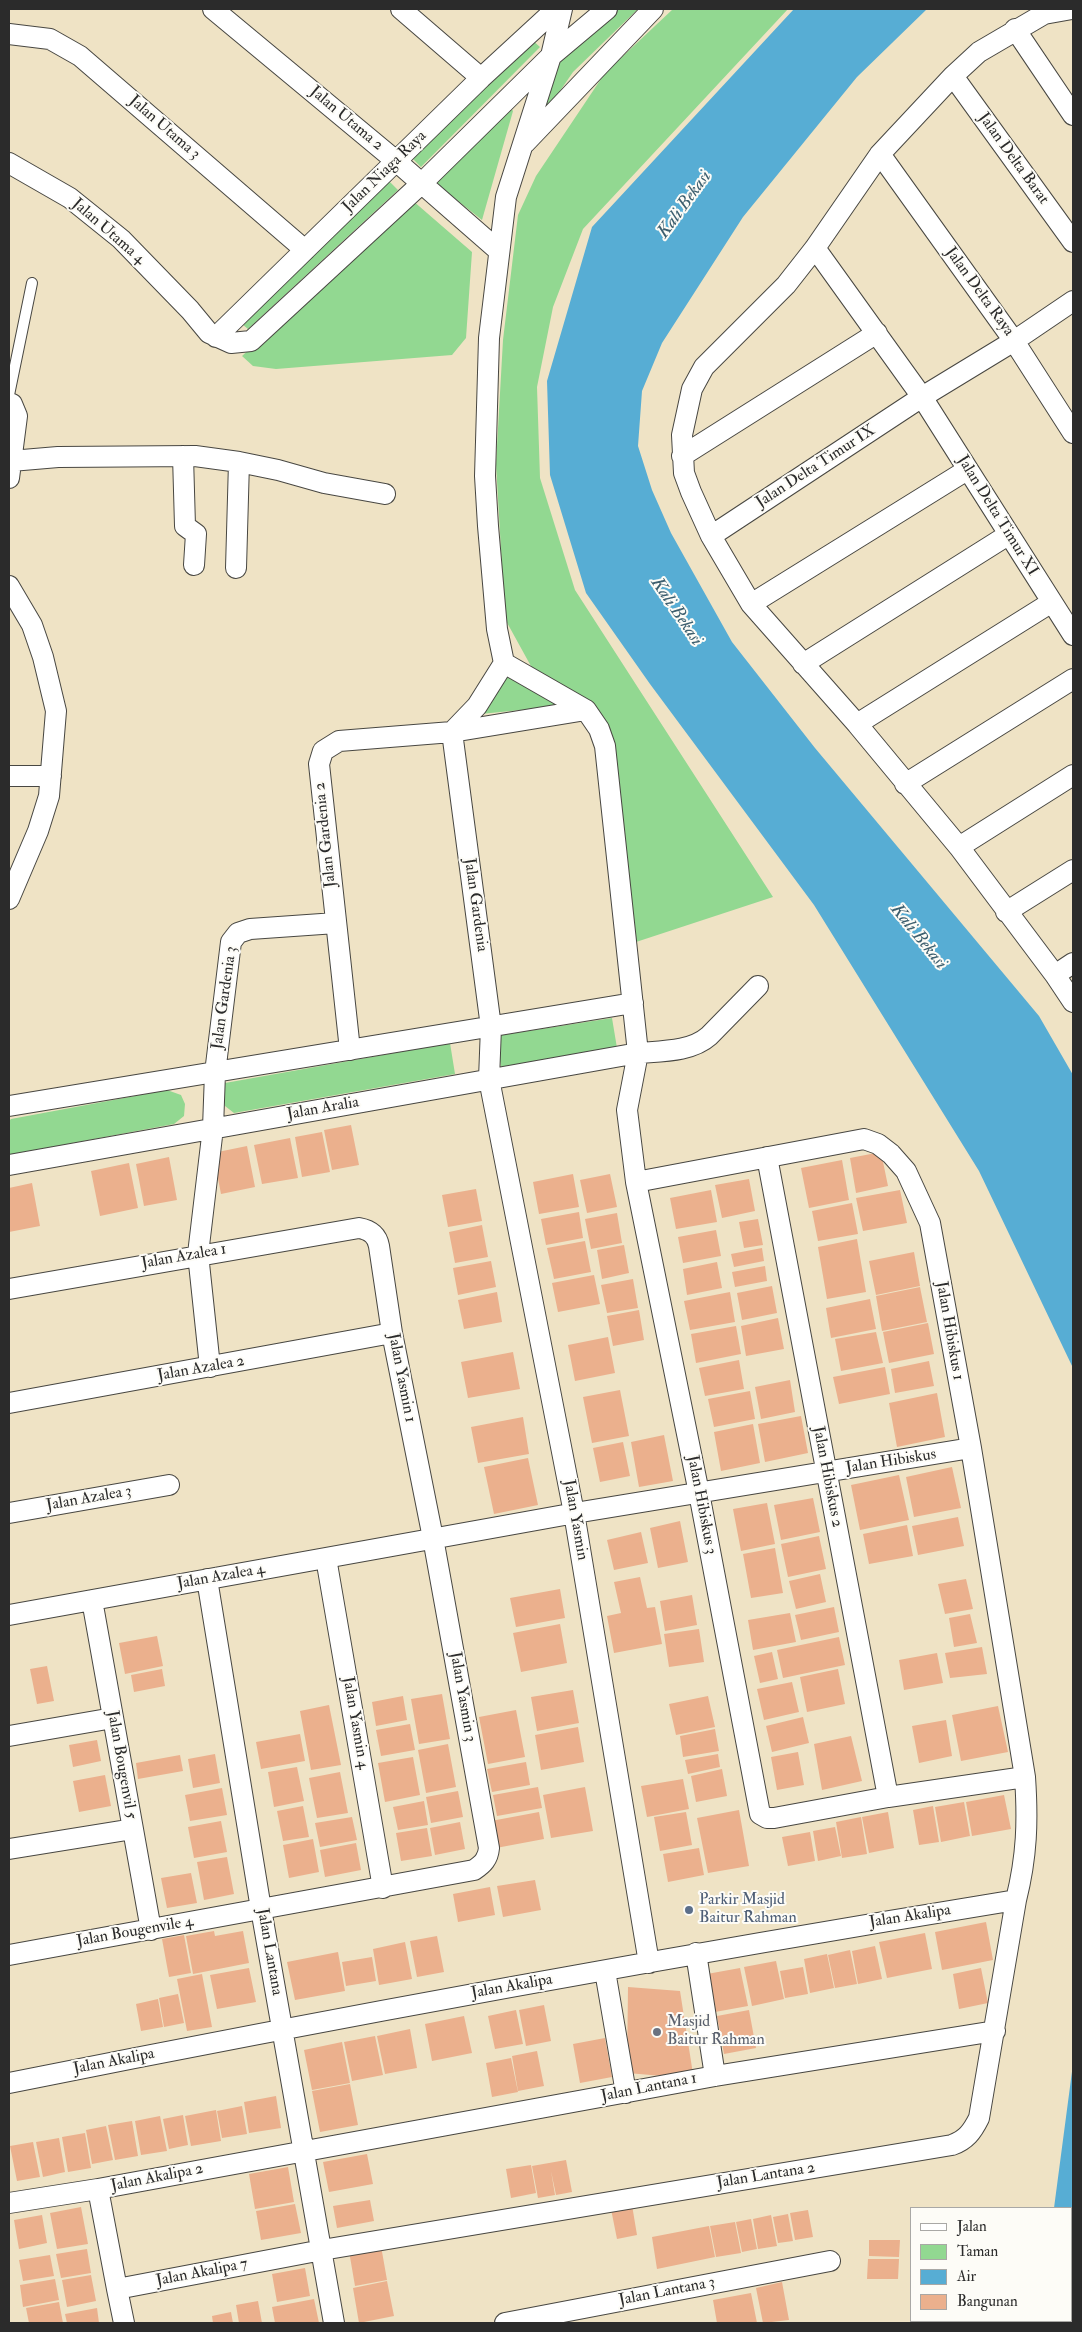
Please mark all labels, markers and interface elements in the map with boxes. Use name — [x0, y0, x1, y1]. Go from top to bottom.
street label: Jalan Utama 2 — [305, 83, 387, 155]
street label: Jalan Utama 3 — [124, 92, 204, 164]
street label: Jalan Delta Barat — [973, 109, 1053, 209]
street label: Jalan Niaga Raya — [339, 127, 431, 217]
water label: Kali Bekasi — [653, 167, 717, 243]
street label: Jalan Utama 4 — [67, 195, 149, 269]
street label: Jalan Delta Raya — [940, 244, 1018, 340]
street label: Jalan Delta Timur IX — [753, 421, 879, 513]
street label: Jalan Delta Timur XI — [952, 452, 1042, 580]
water label: Kali Bekasi — [645, 574, 707, 650]
street label: Jalan Gardenia 2 — [311, 781, 341, 889]
street label: Jalan Gardenia — [459, 857, 491, 953]
water label: Kali Bekasi — [885, 900, 951, 974]
street label: Jalan Gardenia 3 — [208, 945, 242, 1051]
street label: Jalan Aralia — [286, 1093, 360, 1125]
street label: Jalan Azalea 1 — [140, 1240, 228, 1274]
street label: Jalan Hibiskus 1 — [931, 1280, 967, 1382]
street label: Jalan Yasmin 1 — [383, 1332, 419, 1424]
street label: Jalan Azalea 2 — [156, 1352, 246, 1386]
street label: Jalan Hibiskus 2 — [808, 1425, 846, 1529]
street label: Jalan Hibiskus — [844, 1445, 938, 1479]
street label: Jalan Hibiskus 3 — [682, 1454, 720, 1556]
street label: Jalan Yasmin — [558, 1478, 592, 1562]
street label: Jalan Azalea 3 — [45, 1482, 133, 1516]
street label: Jalan Azalea 4 — [176, 1560, 266, 1594]
street label: Jalan Yasmin 3 — [445, 1650, 479, 1744]
street label: Jalan Yasmin 4 — [337, 1675, 373, 1771]
street label: Jalan Bougenvil 5 — [102, 1709, 140, 1821]
place label: Parkir Masjid Baitur Rahman — [699, 1891, 797, 1929]
street label: Jalan Akalipa — [868, 1901, 952, 1933]
marker: Parkir Masjid Baitur Rahman — [683, 1904, 695, 1916]
street label: Jalan Lantana — [252, 1907, 286, 1997]
street label: Jalan Bougenvile 4 — [75, 1912, 195, 1952]
street label: Jalan Akalipa — [470, 1970, 554, 2004]
place label: Masjid Baitur Rahman — [667, 2013, 765, 2051]
marker: Masjid Baitur Rahman — [651, 2026, 663, 2038]
street label: Jalan Akalipa — [72, 2045, 156, 2079]
street label: Jalan Lantana 1 — [600, 2069, 698, 2107]
street label: Jalan Lantana 2 — [715, 2159, 817, 2193]
street label: Jalan Akalipa 2 — [109, 2160, 205, 2196]
legend — [910, 2207, 1072, 2322]
text: Jalan — [957, 2217, 987, 2236]
text: Taman — [957, 2242, 998, 2261]
street label: Jalan Akalipa 7 — [155, 2255, 249, 2291]
text: Air — [957, 2267, 976, 2286]
street label: Jalan Lantana 3 — [617, 2273, 717, 2311]
text: Bangunan — [957, 2292, 1018, 2311]

